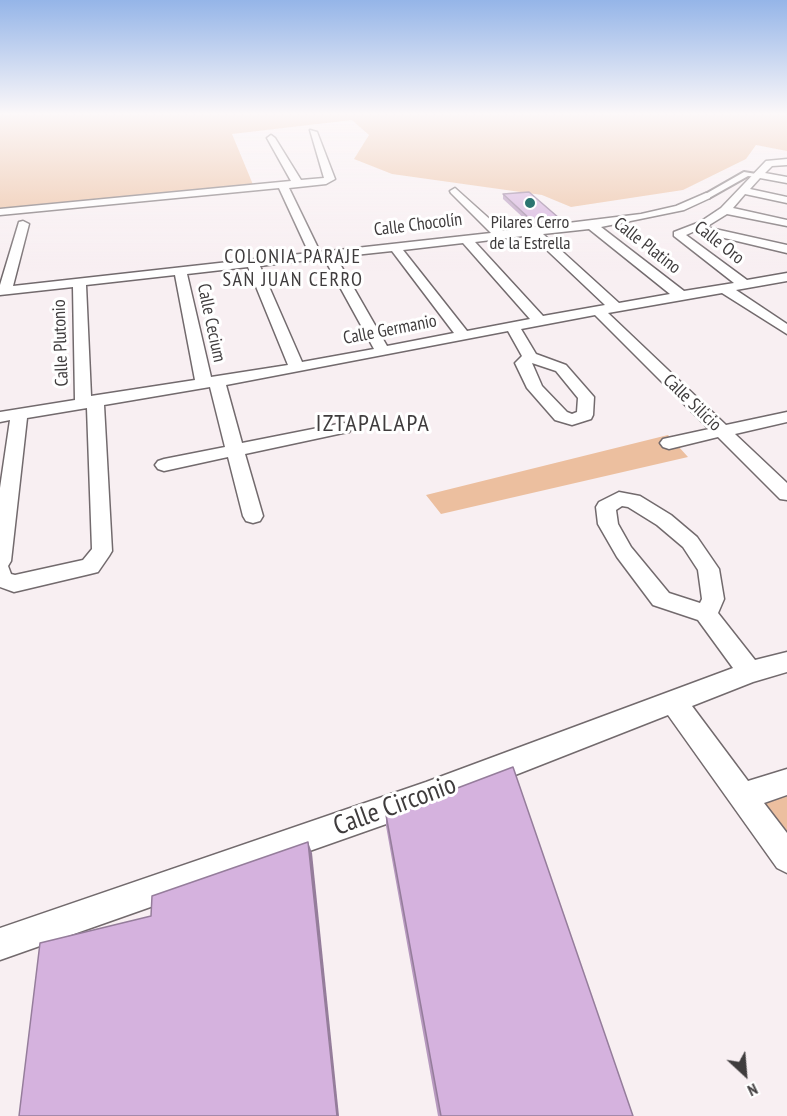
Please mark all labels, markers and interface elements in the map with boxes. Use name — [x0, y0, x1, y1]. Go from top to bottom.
marker: Pilares Cerro de la Estrella — [523, 196, 537, 210]
street label: Calle Chocolín — [373, 209, 463, 241]
place label: Pilares Cerro de la Estrella — [490, 212, 570, 254]
street label: Calle Platino — [609, 213, 685, 279]
street label: Calle Oro — [690, 217, 748, 269]
district label: COLONIA PARAJE SAN JUAN CERRO — [222, 245, 364, 292]
street label: Calle Cecium — [192, 282, 230, 364]
street label: Calle Plutonio — [49, 299, 73, 387]
street label: Calle Germanio — [342, 310, 438, 350]
street label: Calle Silicio — [658, 370, 726, 436]
district label: IZTAPALAPA — [316, 410, 430, 438]
street label: Calle Circonio — [329, 769, 461, 843]
north arrow — [715, 1044, 775, 1104]
text: N — [745, 1079, 761, 1101]

